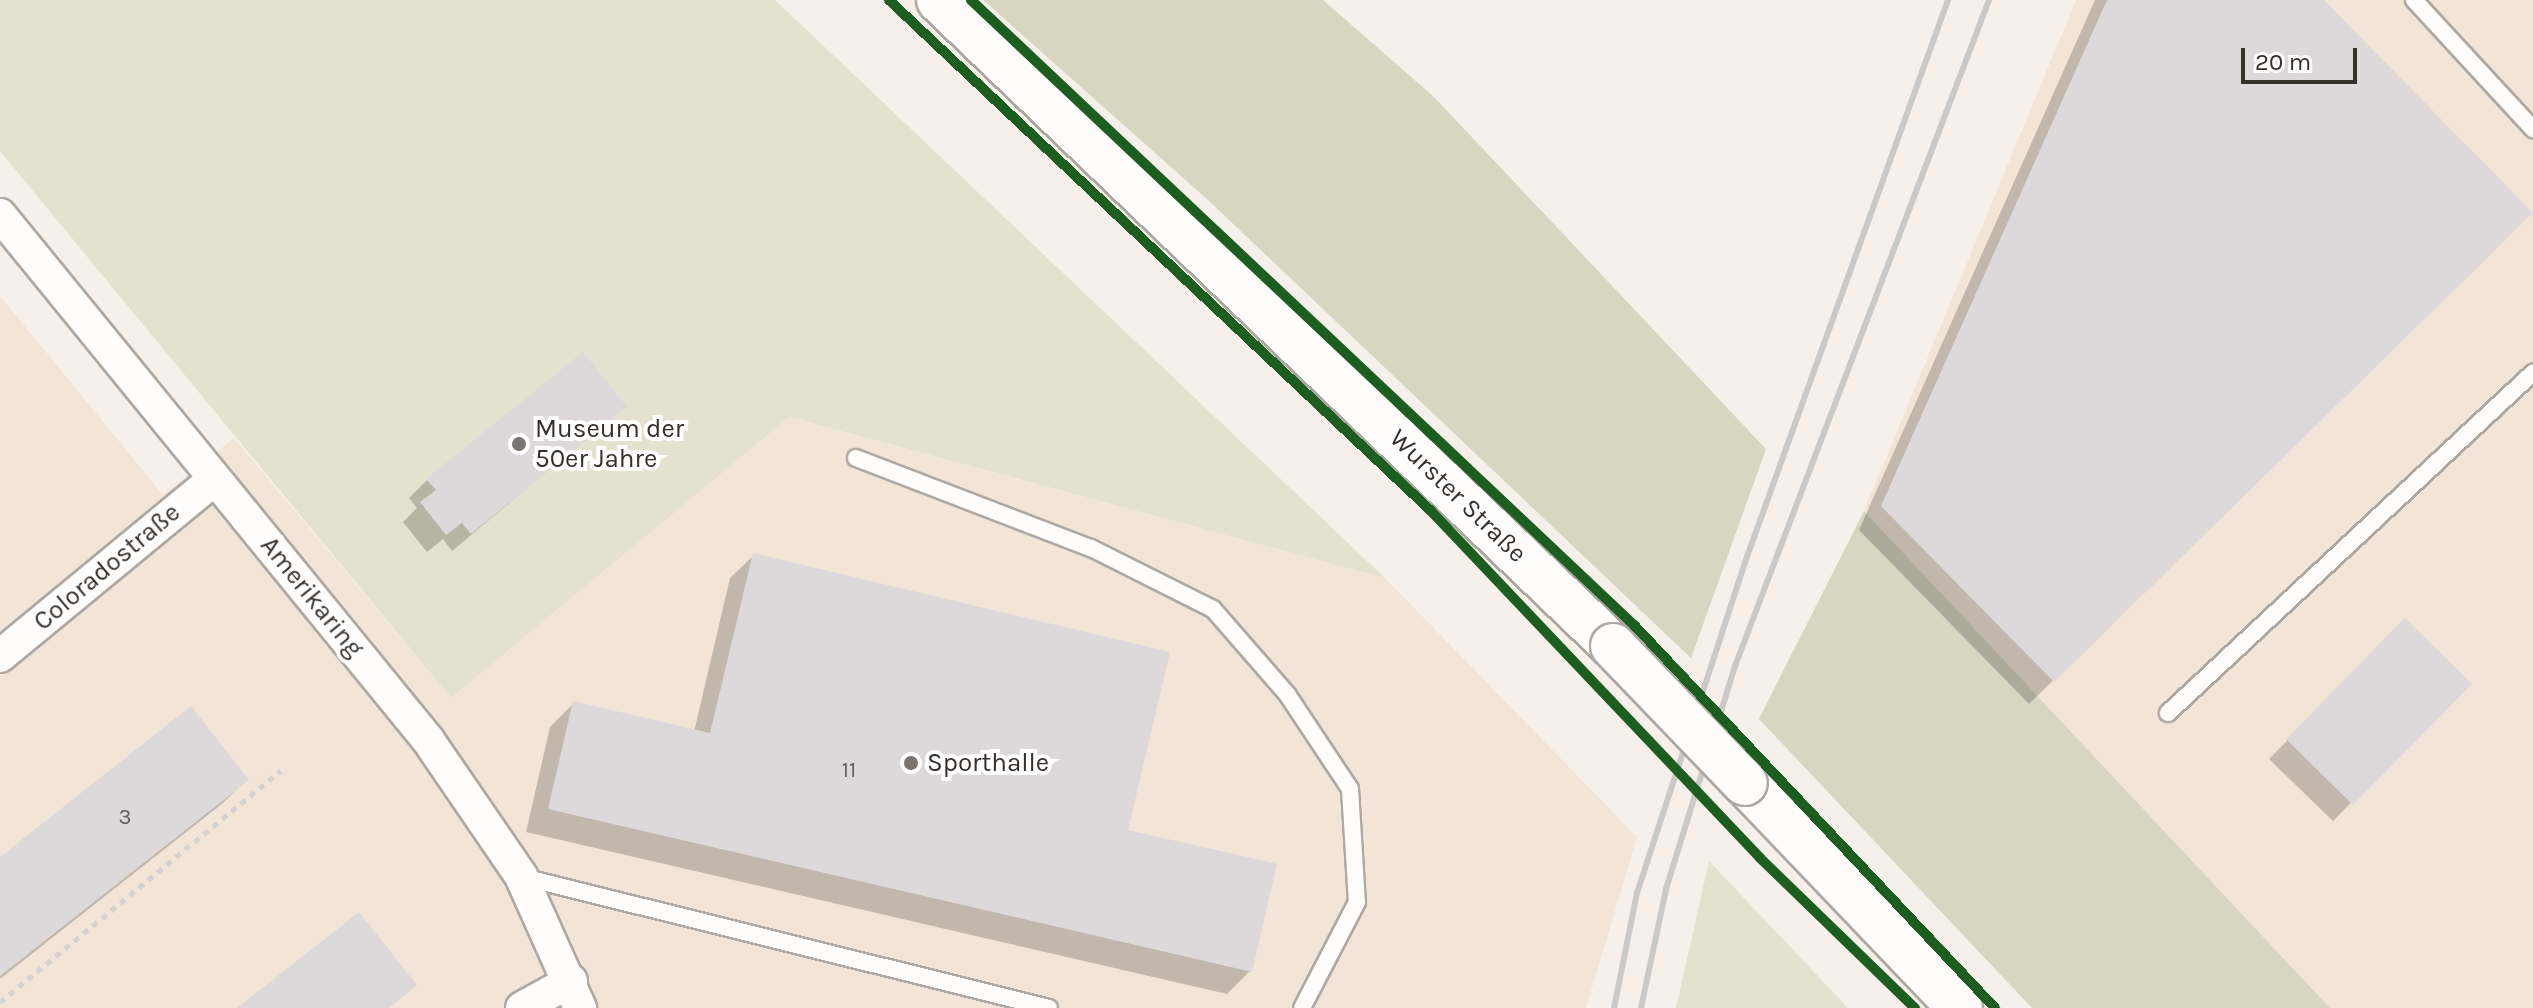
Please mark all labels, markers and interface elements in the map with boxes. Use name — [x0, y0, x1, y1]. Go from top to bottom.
scale bar — [2245, 32, 2361, 82]
text: 20 m — [2255, 48, 2311, 76]
place label: Museum der 50er Jahre — [535, 413, 684, 474]
street label: Wurster Straße — [1383, 423, 1533, 569]
marker: Museum der 50er Jahre — [510, 435, 528, 453]
street label: Coloradostraße — [27, 497, 187, 637]
street label: Amerikaring — [254, 530, 370, 664]
place label: Sporthalle — [927, 747, 1049, 779]
marker: Sporthalle — [902, 754, 920, 772]
house number: 11 — [842, 758, 856, 784]
house number: 3 — [119, 805, 131, 831]

